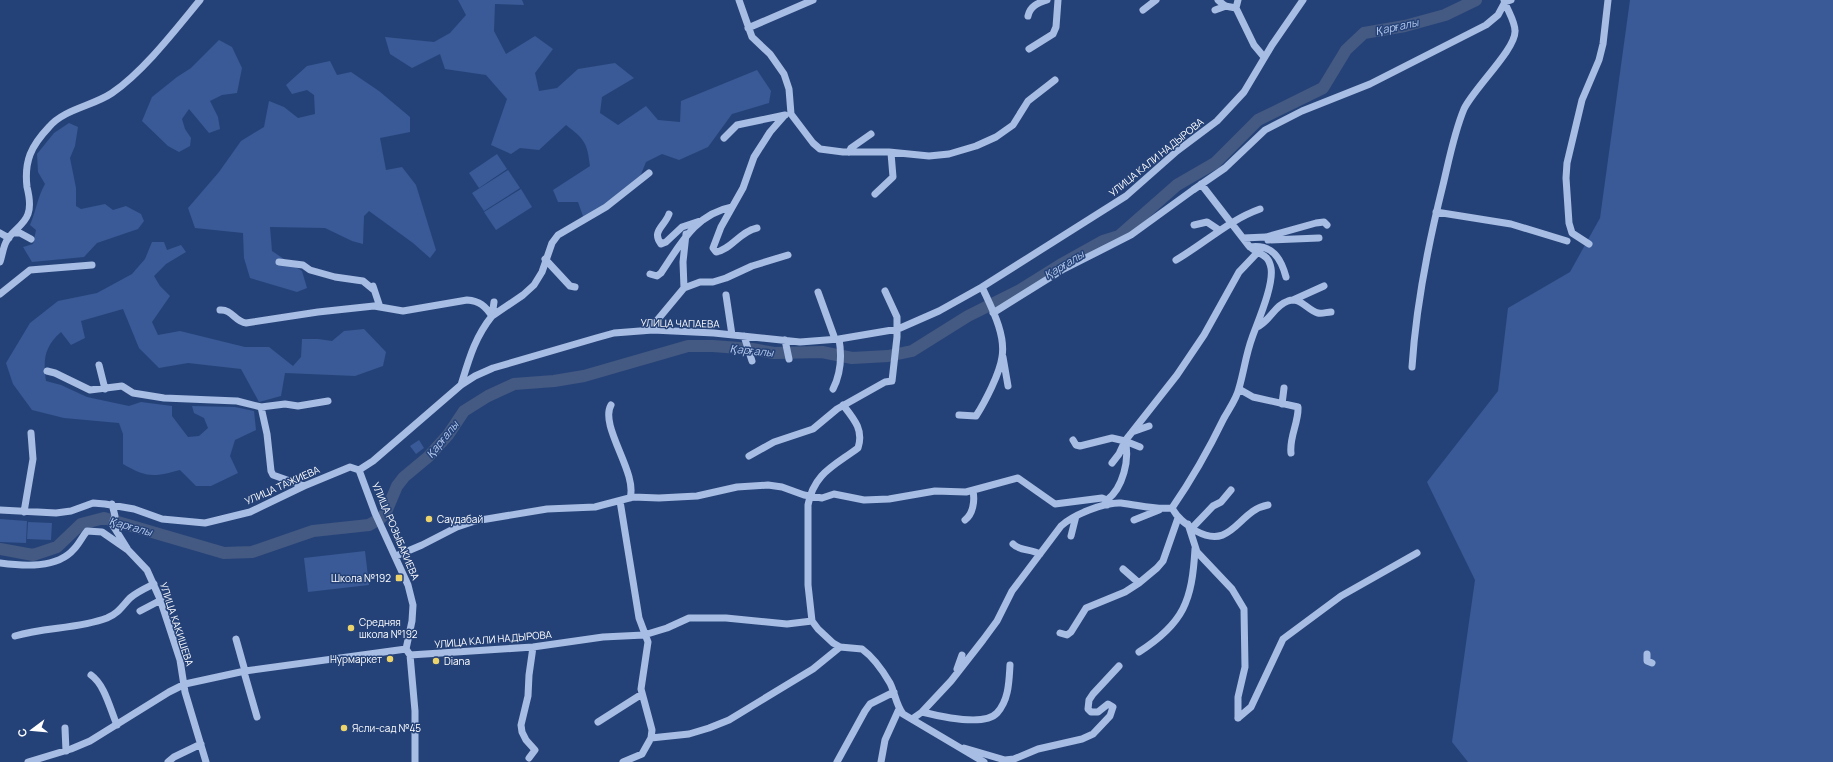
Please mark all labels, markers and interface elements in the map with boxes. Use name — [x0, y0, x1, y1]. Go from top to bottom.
water label: Қарғалы — [1374, 14, 1421, 38]
street label: УЛИЦА КАЛИ НАДЫРОВА — [1106, 114, 1207, 200]
water label: Қарғалы — [1042, 246, 1088, 282]
street label: УЛИЦА ЧАПАЕВА — [640, 315, 720, 331]
water label: Қарғалы — [730, 340, 776, 360]
water label: Қарғалы — [423, 416, 462, 460]
street label: УЛИЦА ТАЖИЕВА — [242, 462, 322, 508]
street label: УЛИЦА РОЗЫБАКИЕВА — [369, 480, 423, 583]
place label: Саудабай — [437, 512, 483, 526]
water label: Қарғалы — [108, 513, 155, 540]
marker: Саудабай — [424, 514, 434, 524]
place label: Школа №192 — [331, 571, 391, 585]
marker: Школа №192 — [394, 573, 404, 583]
street label: УЛИЦА КАКИШЕВА — [157, 580, 197, 668]
place label: Средняя школа №192 — [359, 615, 418, 641]
marker: Средняя школа №192 — [346, 623, 356, 633]
street label: УЛИЦА КАЛИ НАДЫРОВА — [434, 627, 553, 651]
place label: Нурмаркет — [330, 652, 382, 666]
marker: Нурмаркет — [385, 654, 395, 664]
place label: Diana — [444, 654, 470, 668]
marker: Diana — [431, 656, 441, 666]
north arrow — [12, 710, 52, 750]
place label: Ясли-сад №45 — [352, 721, 421, 735]
marker: Ясли-сад №45 — [339, 723, 349, 733]
text: С — [14, 727, 30, 739]

